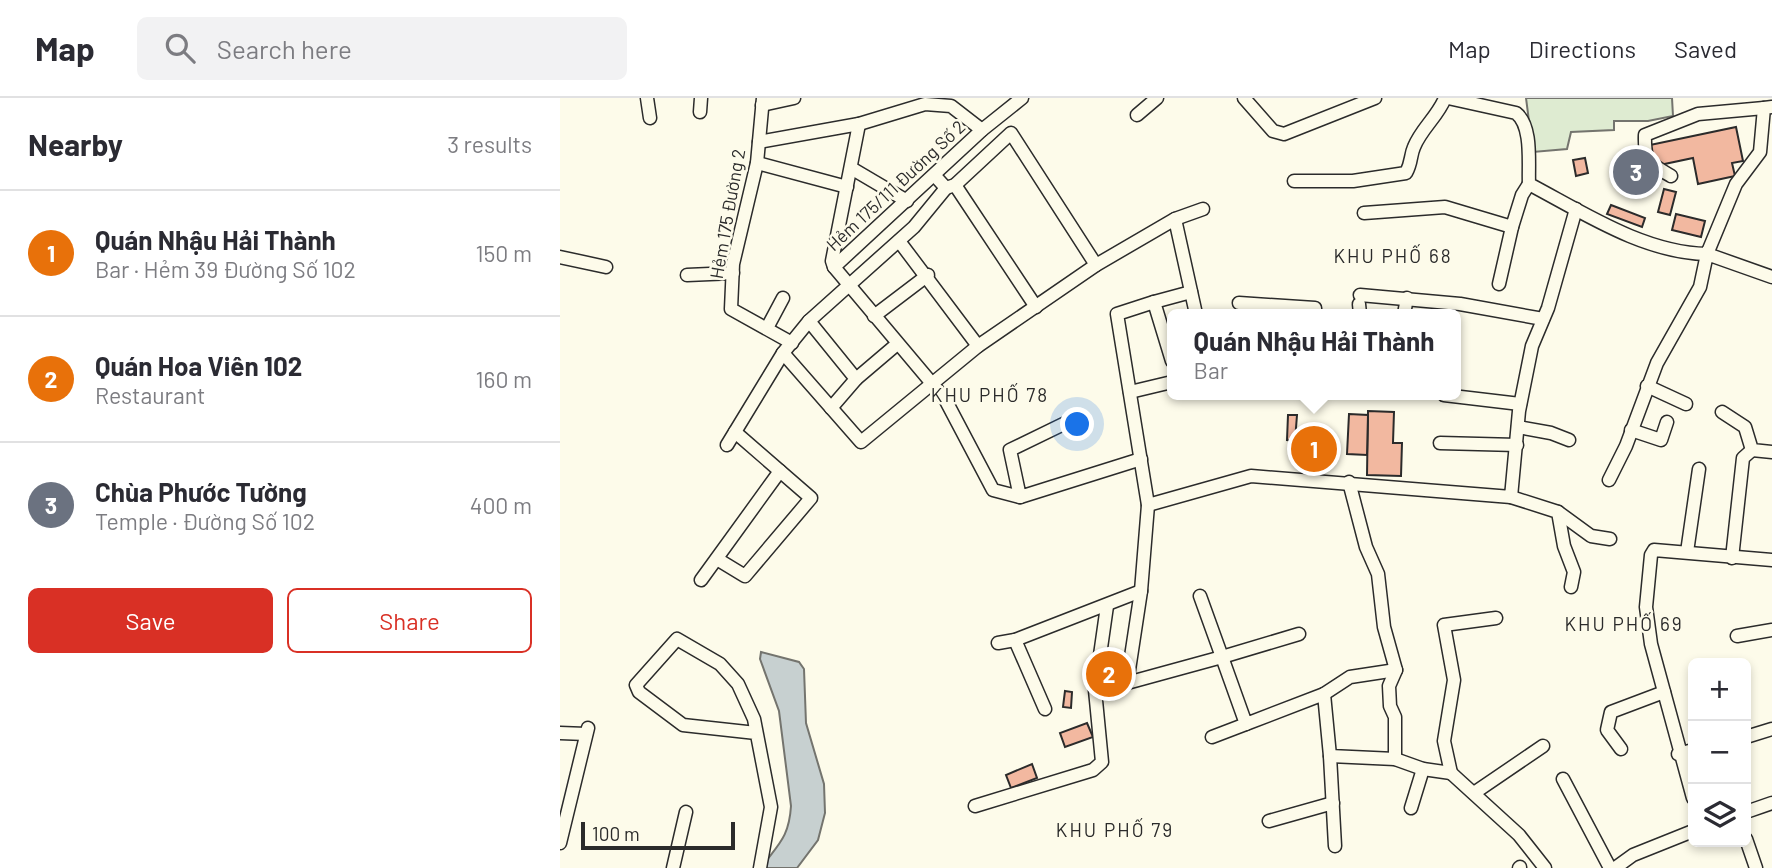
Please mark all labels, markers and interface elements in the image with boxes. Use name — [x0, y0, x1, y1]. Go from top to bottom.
search box — [137, 17, 627, 80]
text: Map — [35, 28, 95, 68]
icon: search — [161, 29, 199, 67]
text: Search here — [217, 33, 352, 64]
text: Map — [1448, 34, 1491, 63]
text: Directions — [1529, 34, 1636, 63]
text: Saved — [1674, 34, 1737, 63]
street label: Hẻm 175/111 Đường Số 2 — [821, 115, 969, 255]
text: Nearby — [28, 126, 123, 162]
text: 3 results — [447, 130, 532, 158]
pin: 3 — [1613, 146, 1659, 198]
street label: Hẻm 175 Đường 2 — [705, 147, 749, 280]
text: Quán Nhậu Hải Thành — [95, 224, 336, 255]
text: 1 — [47, 239, 55, 267]
text: 150 m — [476, 239, 532, 267]
district label: KHU PHỐ 68 — [1333, 244, 1453, 267]
text: Bar · Hẻm 39 Đường Số 102 — [95, 255, 356, 283]
popup — [1167, 309, 1461, 400]
text: Quán Nhậu Hải Thành — [1194, 325, 1434, 356]
text: Quán Hoa Viên 102 — [95, 350, 302, 381]
text: Bar — [1194, 356, 1228, 384]
text: 2 — [45, 365, 57, 393]
text: 160 m — [475, 365, 532, 393]
text: Restaurant — [95, 381, 205, 409]
district label: KHU PHỐ 78 — [931, 383, 1049, 406]
your location — [1060, 407, 1094, 441]
pin: 1 — [1291, 423, 1337, 475]
text: Chùa Phước Tường — [95, 476, 307, 507]
text: 3 — [45, 491, 57, 519]
text: 400 m — [470, 491, 532, 519]
text: Temple · Đường Số 102 — [95, 507, 315, 535]
button: Save — [28, 588, 273, 653]
button: Share — [287, 588, 532, 653]
district label: KHU PHỐ 69 — [1564, 612, 1684, 635]
pin: 2 — [1086, 648, 1132, 700]
map controls — [1688, 658, 1751, 847]
button: + — [1688, 658, 1751, 721]
button: − — [1688, 721, 1751, 784]
button: layers — [1688, 784, 1751, 847]
district label: KHU PHỐ 79 — [1056, 818, 1174, 841]
scale bar — [581, 819, 735, 851]
text: 100 m — [592, 822, 640, 845]

